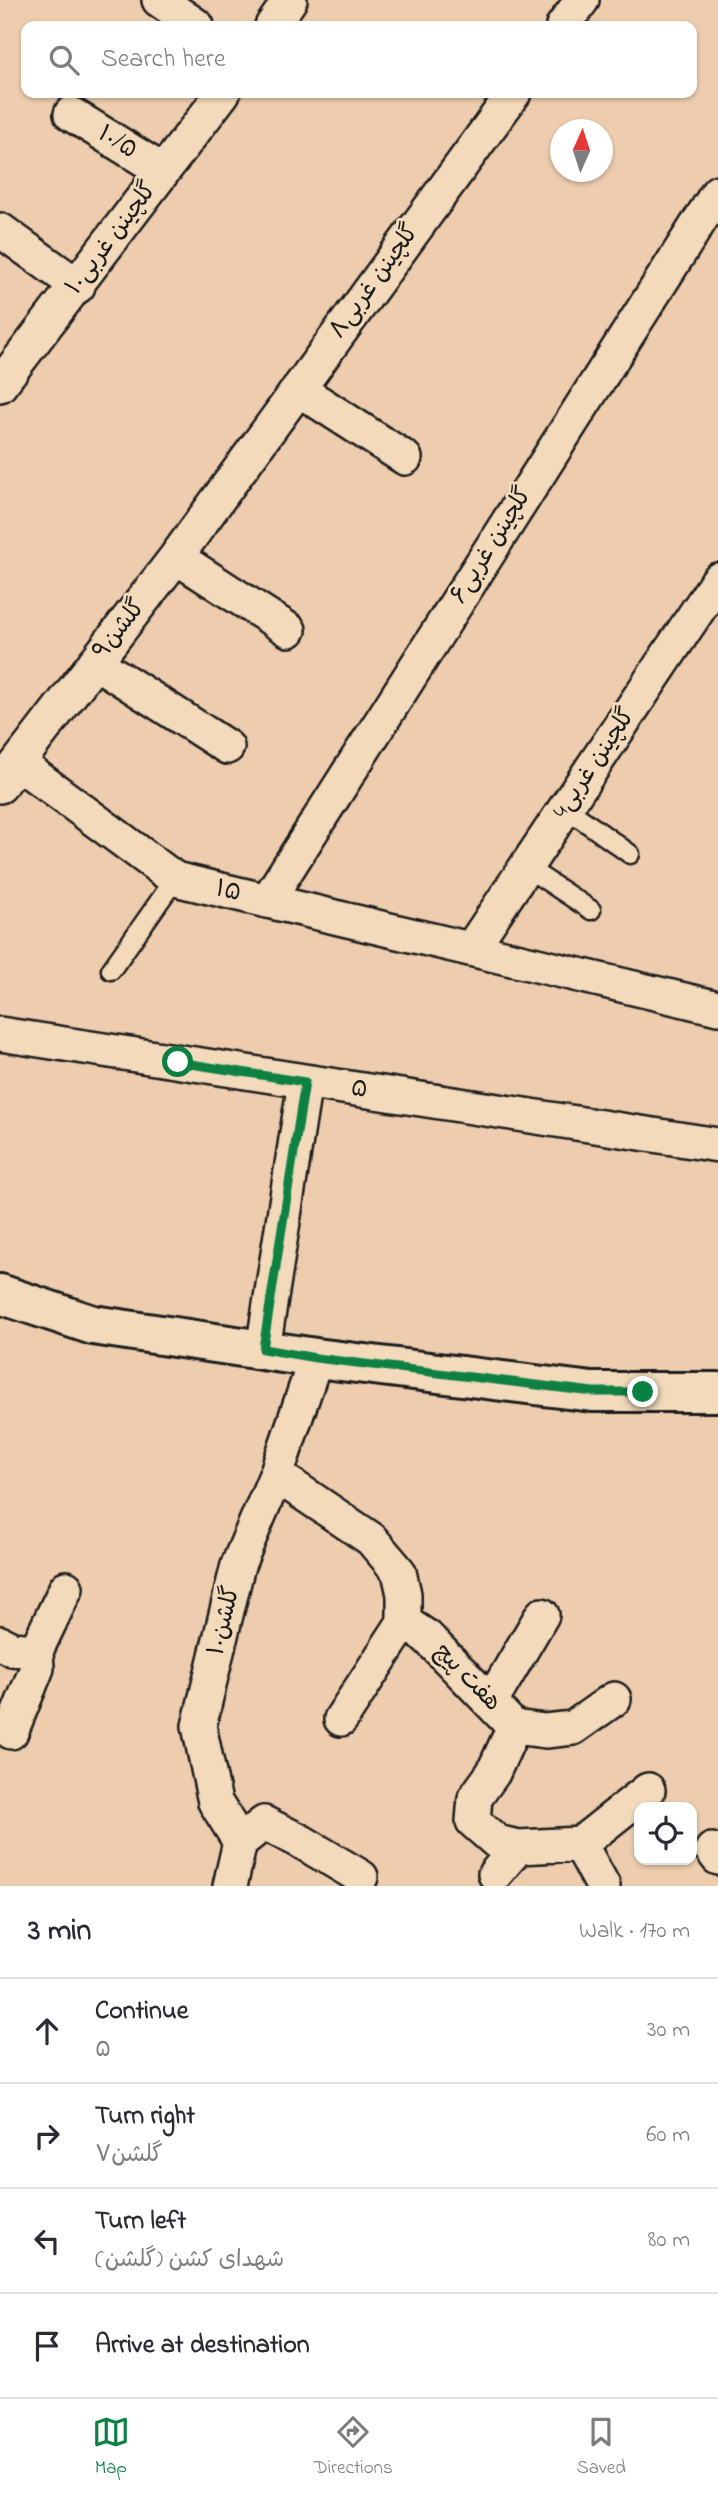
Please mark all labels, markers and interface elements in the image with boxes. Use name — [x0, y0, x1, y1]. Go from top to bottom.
search box — [21, 21, 697, 98]
icon: search — [45, 41, 83, 79]
text: Search here — [101, 41, 226, 79]
street label: ۱۰/۵ — [91, 117, 143, 169]
north arrow — [550, 119, 613, 182]
street label: گلچینن غربی۱۰ — [58, 175, 166, 303]
street label: گلچینن غربی۸ — [321, 217, 429, 347]
street label: گلچینن غربی۶ — [442, 481, 542, 611]
street label: گلشن۹ — [85, 592, 155, 668]
street label: 4گلچینن غربی — [545, 702, 645, 826]
street label: ۱۵ — [212, 872, 244, 912]
route start — [162, 1046, 193, 1077]
street label: ۵ — [348, 1071, 370, 1109]
route end — [627, 1376, 658, 1407]
street label: گلشن۱۰ — [200, 1583, 250, 1659]
street label: هفت پیچ — [425, 1636, 509, 1720]
map controls — [634, 1802, 697, 1865]
button: locate — [634, 1802, 697, 1865]
text: 3 min — [28, 1910, 91, 1954]
text: Walk · 170 m — [579, 1915, 690, 1948]
text: Continue — [95, 1993, 188, 2031]
icon: ahead — [28, 2012, 66, 2050]
text: 30 m — [647, 2014, 690, 2047]
text: ۵ — [95, 2034, 111, 2067]
text: Turn right — [95, 2098, 195, 2136]
icon: right — [28, 2117, 66, 2155]
text: 60 m — [646, 2119, 690, 2152]
text: گلشن۷ — [95, 2139, 163, 2172]
text: Turn left — [95, 2203, 186, 2241]
icon: left — [28, 2222, 66, 2260]
text: 80 m — [648, 2224, 690, 2257]
text: شهدای کشن (گلشن) — [95, 2244, 284, 2277]
icon: arrive — [28, 2327, 66, 2365]
text: Arrive at destination — [95, 2327, 310, 2365]
tab: Map — [92, 2413, 130, 2482]
tab: Directions — [314, 2413, 393, 2482]
tab: Saved — [577, 2413, 626, 2482]

